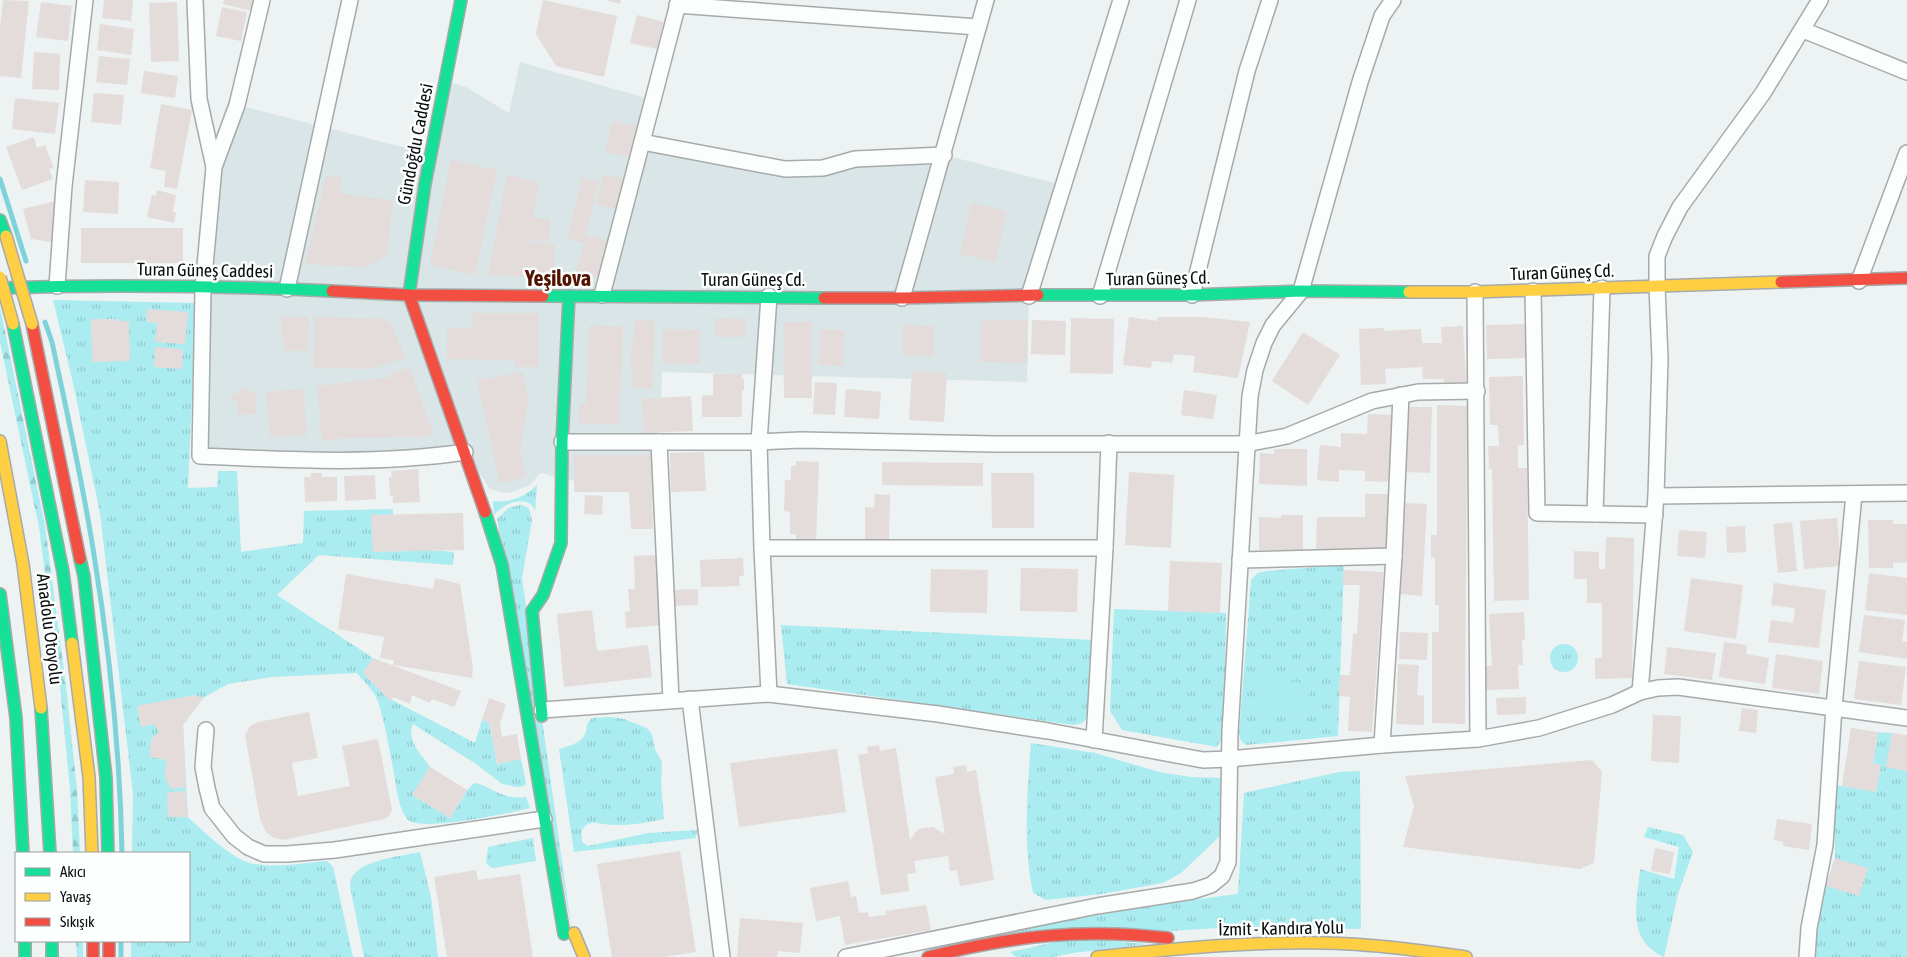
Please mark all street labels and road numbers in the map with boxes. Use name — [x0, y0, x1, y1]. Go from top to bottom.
street label: Gündoğdu Caddesi — [393, 82, 437, 206]
street label: Turan Güneş Caddesi — [137, 258, 273, 282]
street label: Turan Güneş Cd. — [1510, 260, 1614, 284]
street label: Turan Güneş Cd. — [1106, 267, 1210, 289]
street label: Turan Güneş Cd. — [701, 269, 805, 290]
street label: Anadolu Otoyolu — [33, 572, 67, 686]
street label: İzmit - Kandıra Yolu — [1218, 916, 1344, 940]

